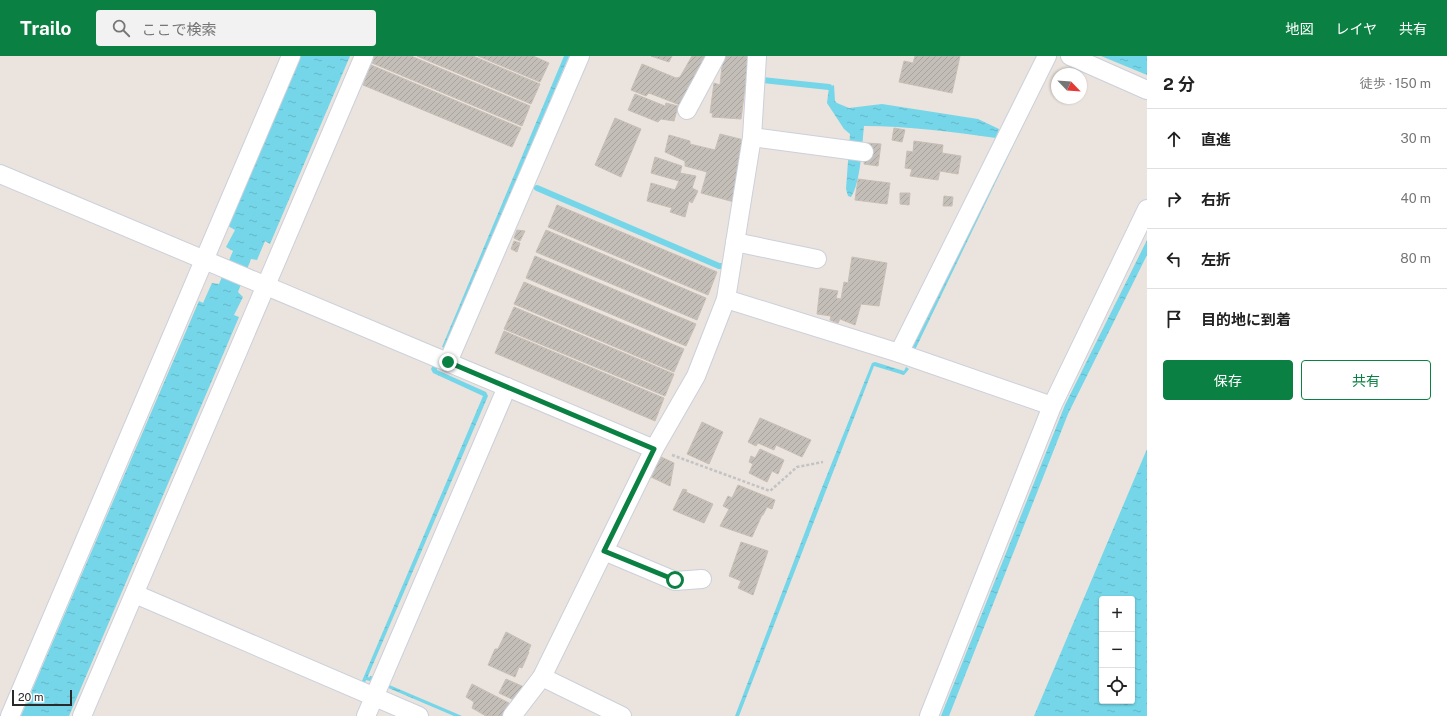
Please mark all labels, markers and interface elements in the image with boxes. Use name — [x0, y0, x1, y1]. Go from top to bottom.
search box — [96, 10, 376, 46]
text: Trailo — [20, 17, 72, 39]
icon: search — [110, 17, 132, 39]
text: ここで検索 — [142, 21, 217, 38]
text: 地図 — [1285, 21, 1313, 37]
text: レイヤ — [1335, 21, 1377, 37]
text: 共有 — [1399, 21, 1427, 37]
north arrow — [1051, 68, 1087, 104]
text: 2 分 — [1163, 74, 1195, 94]
text: 徒歩 · 150 m — [1360, 76, 1431, 91]
icon: ahead — [1163, 128, 1185, 150]
text: 直進 — [1201, 131, 1231, 148]
text: 30 m — [1401, 131, 1431, 146]
icon: right — [1163, 188, 1185, 210]
text: 右折 — [1201, 191, 1231, 208]
text: 40 m — [1400, 191, 1431, 206]
icon: left — [1163, 248, 1185, 270]
text: 左折 — [1201, 251, 1231, 268]
text: 80 m — [1400, 251, 1431, 266]
icon: arrive — [1163, 308, 1185, 330]
text: 目的地に到着 — [1201, 311, 1291, 328]
route end — [439, 353, 457, 371]
button: 保存 — [1163, 360, 1293, 400]
button: 共有 — [1301, 360, 1431, 400]
route start — [666, 571, 684, 589]
map controls — [1099, 596, 1135, 704]
button: + — [1099, 596, 1135, 632]
button: − — [1099, 632, 1135, 668]
button: locate — [1099, 668, 1135, 704]
scale bar — [12, 688, 72, 707]
text: 20 m — [18, 691, 43, 703]

